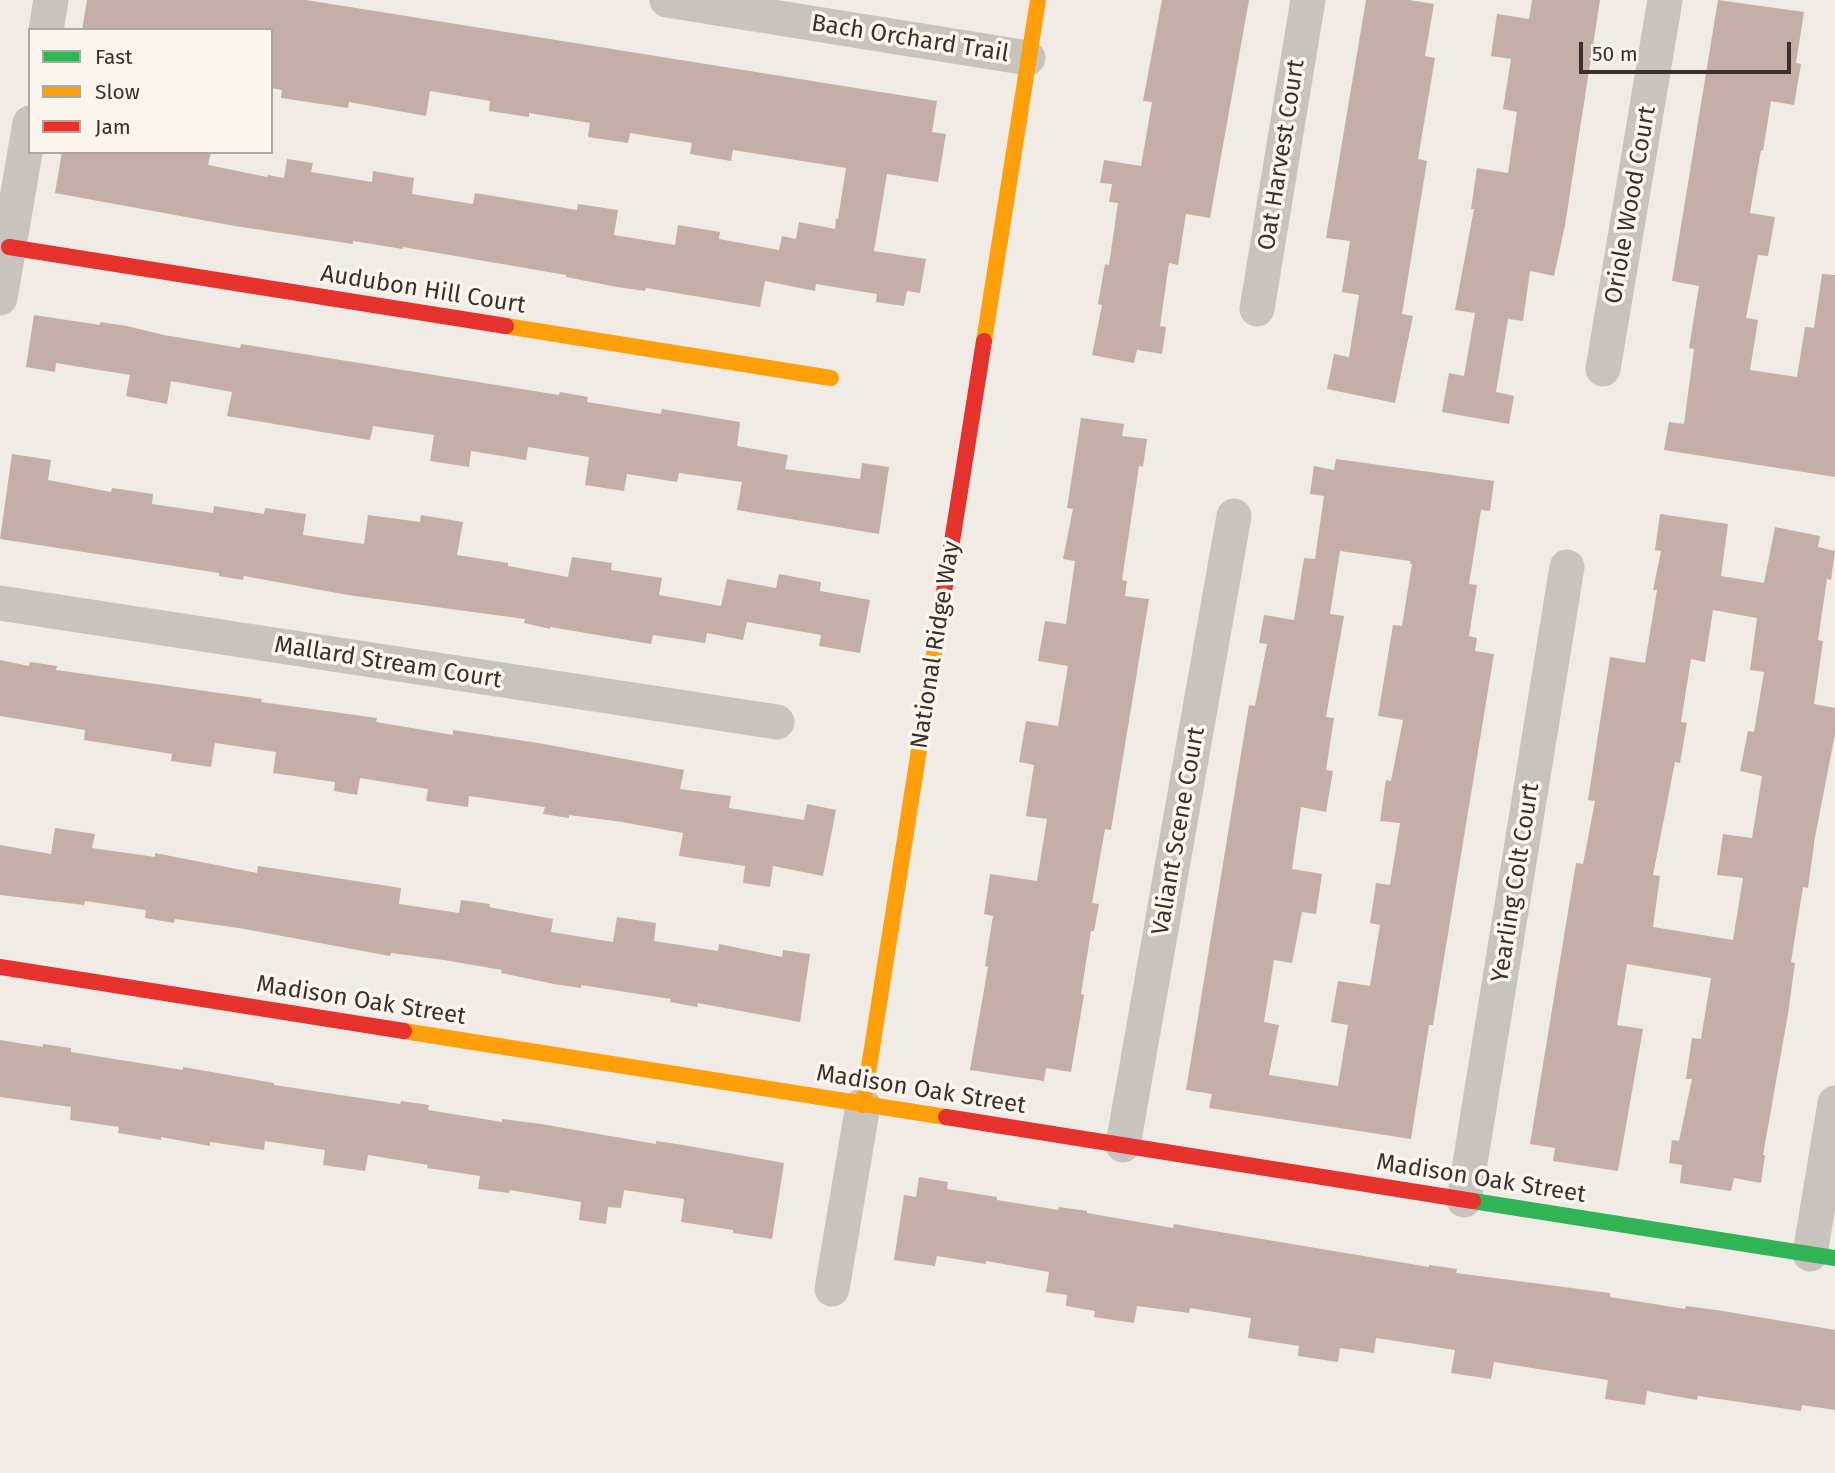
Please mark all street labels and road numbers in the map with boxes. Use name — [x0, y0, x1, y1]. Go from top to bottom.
street label: Bach Orchard Trail — [809, 9, 1011, 69]
street label: Oat Harvest Court — [1253, 57, 1311, 253]
street label: Oriole Wood Court — [1599, 104, 1663, 306]
street label: Audubon Hill Court — [318, 260, 528, 320]
street label: National Ridge Way — [905, 539, 967, 751]
street label: Mallard Stream Court — [272, 631, 504, 695]
street label: Valiant Scene Court — [1147, 725, 1211, 937]
street label: Yearling Colt Court — [1486, 781, 1546, 985]
street label: Madison Oak Street — [254, 970, 468, 1032]
street label: Madison Oak Street — [814, 1059, 1028, 1121]
street label: Madison Oak Street — [1374, 1148, 1588, 1210]

